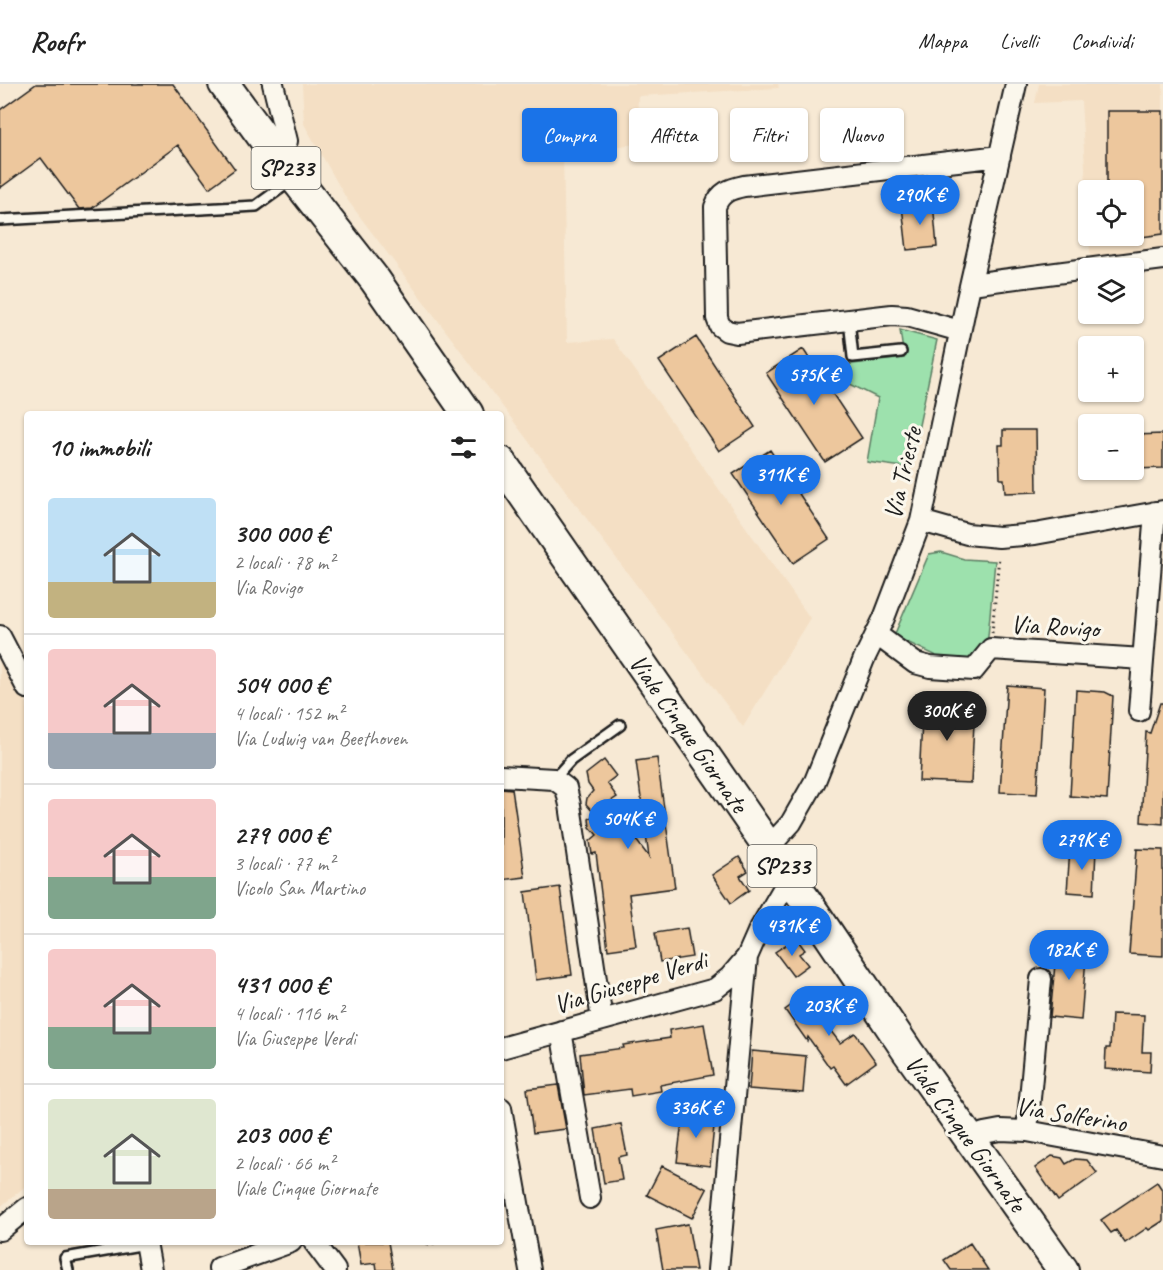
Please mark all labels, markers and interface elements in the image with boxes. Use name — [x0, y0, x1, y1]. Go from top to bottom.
text: Roofr — [30, 24, 84, 59]
text: Mappa — [918, 28, 967, 54]
text: Livelli — [1000, 28, 1038, 54]
text: Condividi — [1071, 28, 1133, 54]
chip: Compra — [522, 108, 617, 162]
chip: Affitta — [629, 108, 718, 162]
chip: Filtri — [730, 108, 808, 162]
chip: Nuovo — [820, 108, 904, 162]
road number: SP233 — [252, 147, 320, 189]
pin: 290K € — [871, 175, 969, 226]
map controls — [1078, 180, 1144, 480]
button: locate — [1078, 180, 1144, 246]
text: 290K € — [895, 182, 945, 207]
button: layers — [1078, 258, 1144, 324]
button: + — [1078, 336, 1144, 402]
pin: 575K € — [765, 355, 863, 406]
text: 575K € — [789, 362, 839, 387]
button: − — [1078, 414, 1144, 480]
street label: Via Trieste — [876, 422, 929, 522]
text: 10 immobili — [48, 431, 149, 464]
icon: filters — [447, 431, 480, 464]
pin: 311K € — [732, 455, 830, 506]
text: 311K € — [756, 462, 807, 487]
text: 300 000 € — [234, 517, 328, 550]
icon: home — [96, 522, 168, 594]
text: 2 locali · 78 m² — [234, 550, 334, 575]
text: Via Rovigo — [234, 575, 302, 600]
street label: Via Rovigo — [1010, 608, 1103, 645]
street label: Viale Cinque Giornate — [622, 648, 757, 821]
text: 504 000 € — [234, 668, 328, 701]
icon: home — [96, 673, 168, 745]
pin: 300K € — [898, 691, 996, 742]
text: 300K € — [922, 698, 973, 723]
text: 4 locali · 152 m² — [234, 701, 343, 726]
text: Via Ludwig van Beethoven — [234, 726, 407, 751]
pin: 504K € — [579, 799, 677, 850]
text: 504K € — [603, 806, 653, 831]
text: 279 000 € — [234, 818, 328, 851]
pin: 279K € — [1033, 820, 1131, 871]
icon: home — [96, 823, 168, 895]
text: 279K € — [1057, 827, 1107, 852]
road number: SP233 — [748, 845, 816, 887]
text: 3 locali · 77 m² — [234, 851, 334, 876]
text: Vicolo San Martino — [234, 876, 365, 901]
pin: 431K € — [743, 906, 841, 957]
text: 431K € — [767, 913, 818, 938]
pin: 182K € — [1020, 930, 1118, 981]
text: 182K € — [1044, 937, 1095, 962]
street label: Via Giuseppe Verdi — [550, 943, 714, 1021]
text: 431 000 € — [234, 968, 328, 1001]
icon: home — [96, 973, 168, 1045]
pin: 203K € — [780, 986, 878, 1037]
text: 203K € — [804, 993, 855, 1018]
text: 4 locali · 116 m² — [234, 1001, 343, 1026]
text: Via Giuseppe Verdi — [234, 1026, 356, 1051]
street label: Viale Cinque Giornate — [898, 1048, 1035, 1220]
pin: 336K € — [647, 1088, 745, 1139]
street label: Via Solferino — [1013, 1089, 1130, 1140]
text: 336K € — [670, 1095, 722, 1120]
text: 203 000 € — [234, 1118, 328, 1151]
icon: home — [96, 1123, 168, 1195]
text: 2 locali · 66 m² — [234, 1151, 334, 1176]
text: Viale Cinque Giornate — [234, 1176, 377, 1201]

